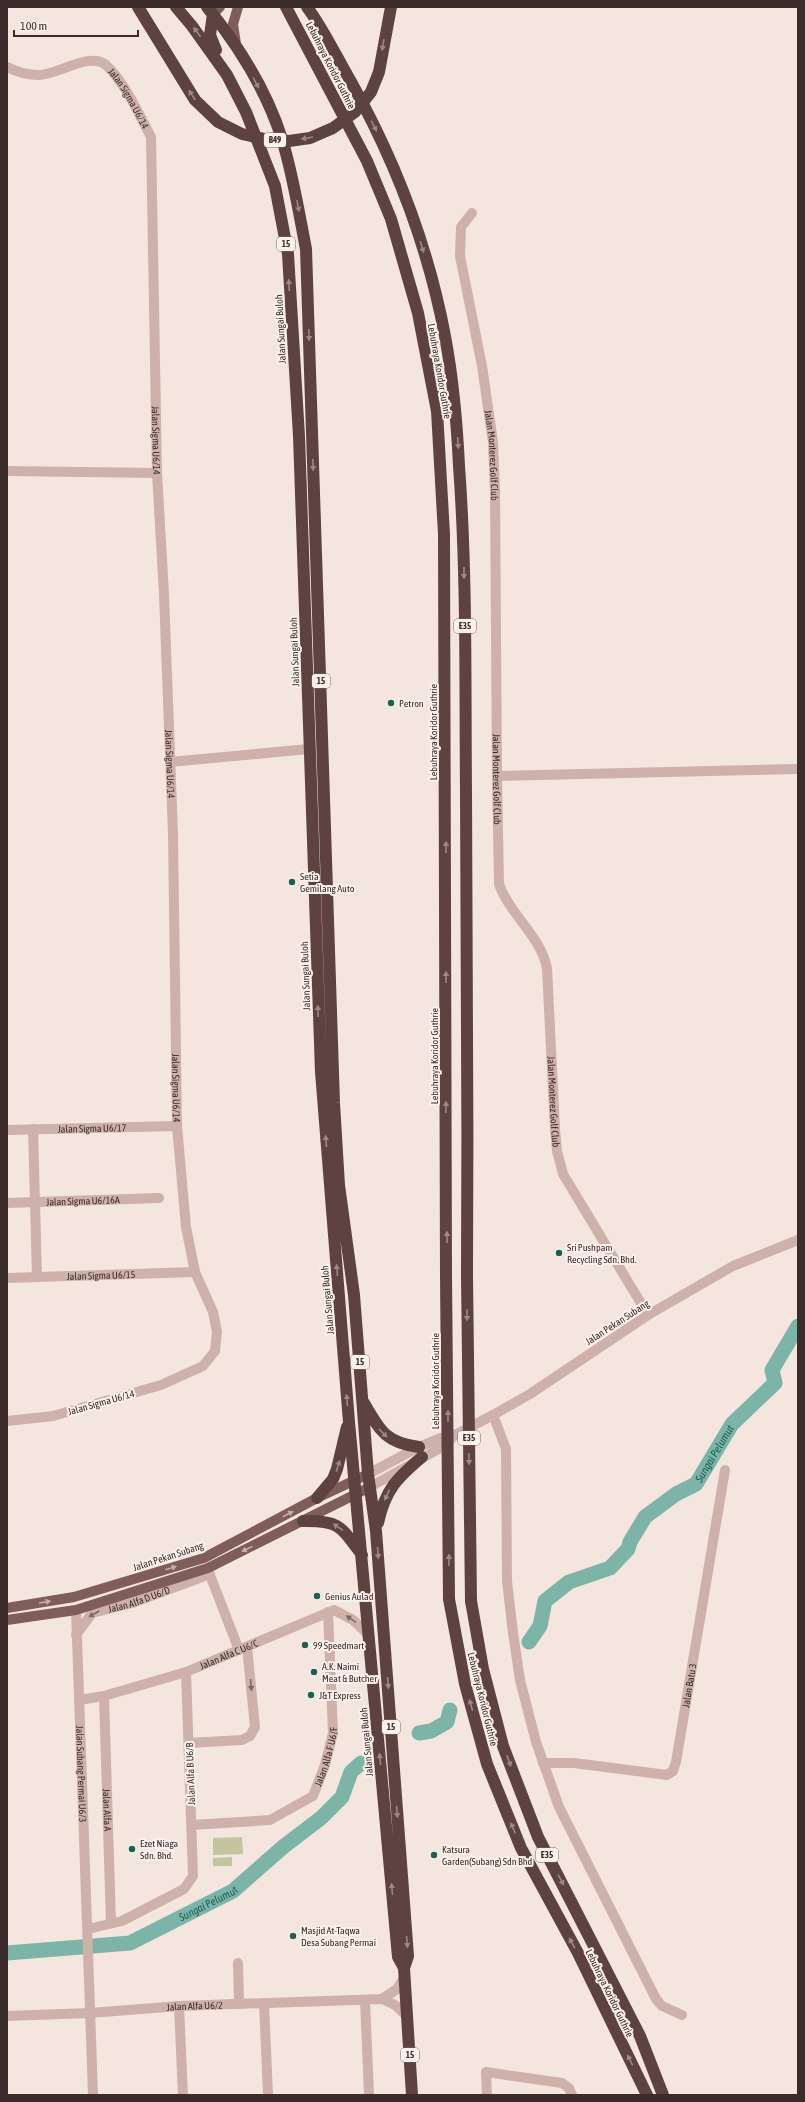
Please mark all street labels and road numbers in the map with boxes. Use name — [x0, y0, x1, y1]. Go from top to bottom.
street label: Lebuhraya Koridor Guthrie — [304, 20, 358, 111]
street label: Jalan Sigma U6/14 — [106, 66, 151, 131]
road number: B49 — [264, 133, 286, 147]
road number: 15 — [277, 237, 295, 251]
street label: Jalan Sungai Buloh — [273, 294, 288, 364]
street label: Lebuhraya Koridor Guthrie — [426, 323, 453, 420]
street label: Jalan Sigma U6/14 — [150, 406, 162, 475]
street label: Jalan Monterez Golf Club — [482, 409, 500, 501]
street label: Jalan Sungai Buloh — [288, 617, 301, 687]
road number: E35 — [454, 619, 476, 633]
road number: 15 — [312, 674, 330, 688]
street label: Lebuhraya Koridor Guthrie — [428, 683, 439, 780]
street label: Jalan Sigma U6/14 — [163, 729, 177, 799]
street label: Jalan Monterez Golf Club — [491, 734, 503, 825]
street label: Jalan Sungai Buloh — [299, 941, 312, 1011]
street label: Lebuhraya Koridor Guthrie — [429, 1007, 440, 1104]
street label: Jalan Sigma U6/14 — [170, 1053, 182, 1123]
street label: Jalan Monterez Golf Club — [545, 1056, 562, 1148]
street label: Jalan Sigma U6/17 — [57, 1122, 127, 1135]
street label: Jalan Sigma U6/16A — [46, 1194, 120, 1208]
street label: Jalan Sungai Buloh — [319, 1265, 336, 1335]
street label: Jalan Sigma U6/15 — [66, 1269, 136, 1282]
street label: Jalan Pekan Subang — [583, 1297, 652, 1347]
street label: Lebuhraya Koridor Guthrie — [430, 1332, 441, 1429]
road number: 15 — [351, 1355, 369, 1369]
street label: Jalan Sigma U6/14 — [67, 1388, 136, 1417]
road number: E35 — [458, 1431, 480, 1445]
street label: Jalan Pekan Subang — [131, 1540, 205, 1573]
street label: Jalan Alfa D U6/D — [107, 1584, 172, 1615]
street label: Jalan Alfa C U6/C — [198, 1637, 260, 1672]
street label: Lebuhraya Koridor Guthrie — [466, 1651, 500, 1748]
street label: Jalan Batu 3 — [680, 1662, 698, 1709]
street label: Jalan Sungai Buloh — [358, 1707, 375, 1777]
road number: 15 — [382, 1720, 400, 1734]
street label: Jalan Subang Permai U6/3 — [74, 1725, 88, 1823]
street label: Jalan Alfa F U6/F — [312, 1727, 339, 1788]
street label: Jalan Alfa B U6/B — [184, 1742, 197, 1805]
street label: Jalan Alfa A — [101, 1788, 113, 1832]
road number: E35 — [536, 1848, 558, 1862]
street label: Lebuhraya Koridor Guthrie — [583, 1948, 636, 2039]
street label: Jalan Alfa U6/2 — [166, 1999, 223, 2013]
road number: 15 — [401, 2048, 419, 2062]

